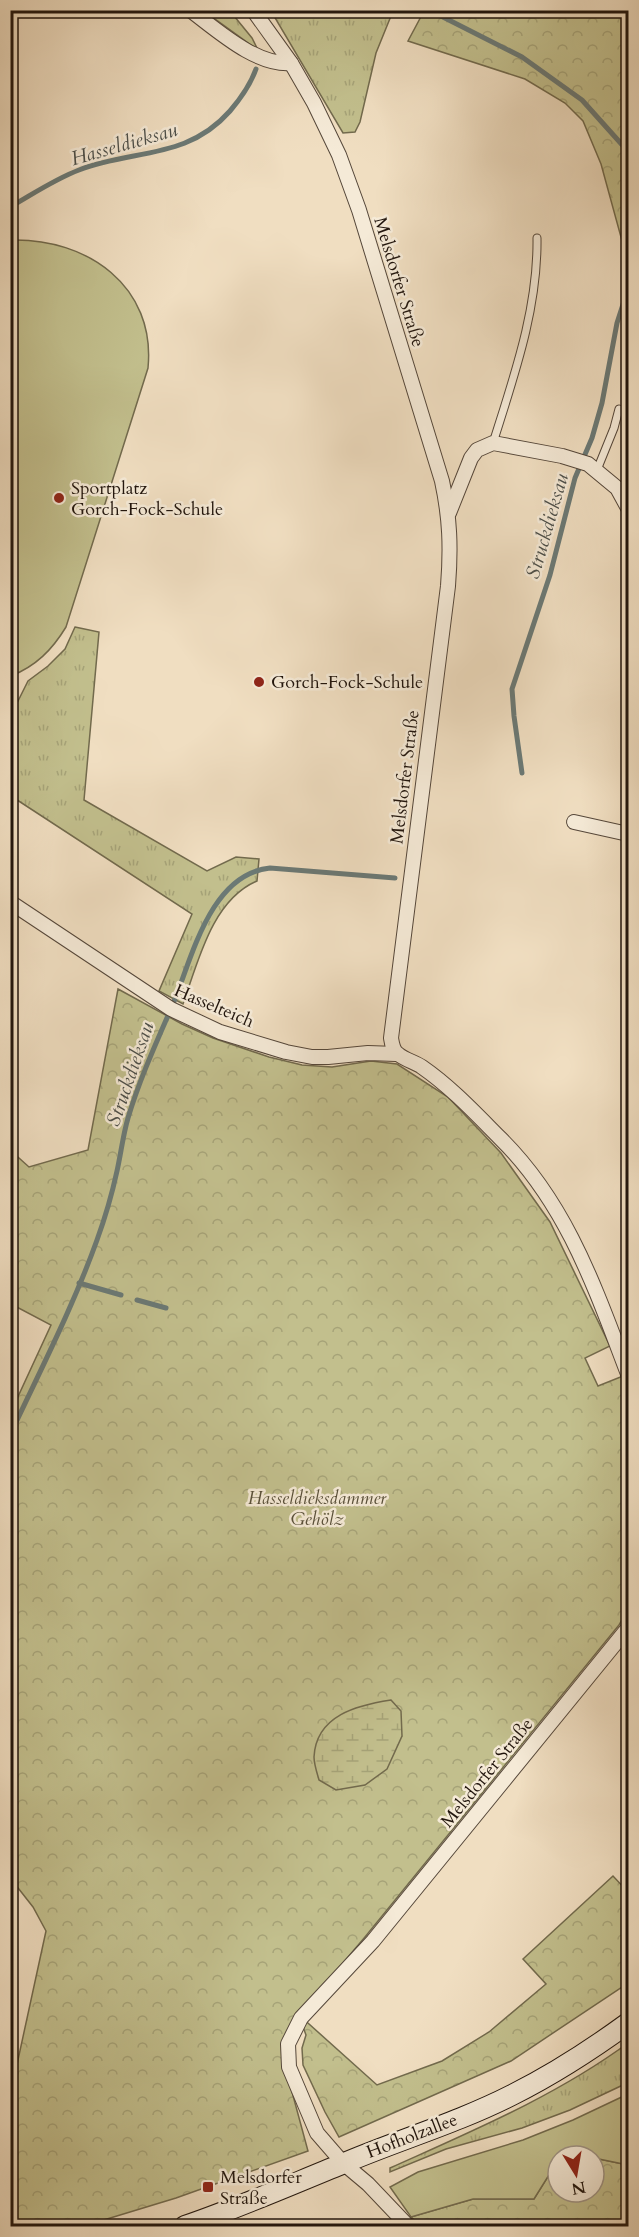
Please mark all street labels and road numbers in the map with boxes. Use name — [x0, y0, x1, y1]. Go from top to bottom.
street label: Melsdorfer Straße — [367, 214, 431, 350]
street label: Melsdorfer Straße — [384, 709, 426, 845]
street label: Hasselteich — [170, 978, 258, 1034]
street label: Melsdorfer Straße — [435, 1713, 539, 1833]
street label: Hofholzallee — [363, 2107, 461, 2165]

